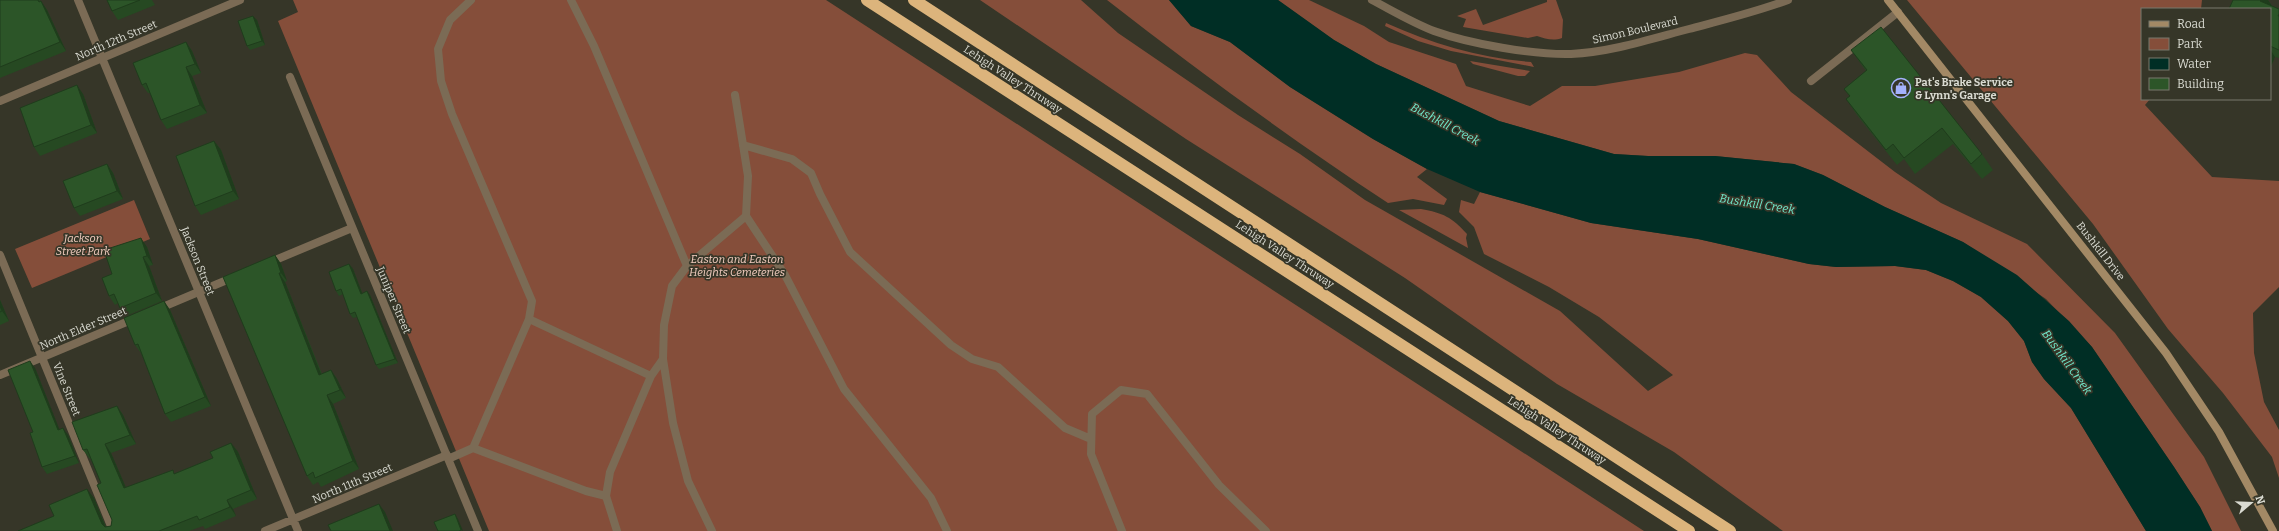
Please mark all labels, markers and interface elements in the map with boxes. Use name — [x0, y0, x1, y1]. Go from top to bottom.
legend — [2141, 8, 2271, 100]
street label: Simon Boulevard — [1591, 14, 1680, 47]
street label: North 12th Street — [74, 17, 159, 63]
text: Road — [2177, 17, 2205, 31]
text: Park — [2177, 37, 2203, 51]
street label: Lehigh Valley Thruway — [961, 43, 1065, 116]
text: Water — [2177, 57, 2212, 71]
place label: Pat's Brake Service & Lynn's Garage — [1915, 76, 2013, 102]
shop icon: Pat's Brake Service & Lynn's Garage — [1890, 77, 1912, 99]
text: Building — [2177, 77, 2224, 91]
water label: Bushkill Creek — [1408, 100, 1482, 148]
water label: Bushkill Creek — [1718, 191, 1796, 217]
street label: Lehigh Valley Thruway — [1233, 218, 1337, 291]
street label: Bushkill Drive — [2074, 219, 2128, 283]
street label: Jackson Street — [178, 224, 217, 297]
park label: Jackson Street Park — [56, 232, 111, 258]
park label: Easton and Easton Heights Cemeteries — [689, 253, 785, 279]
street label: Juniper Street — [373, 264, 413, 336]
street label: North Elder Street — [38, 304, 129, 353]
water label: Bushkill Creek — [2039, 327, 2095, 397]
street label: Vine Street — [50, 360, 83, 418]
street label: Lehigh Valley Thruway — [1505, 394, 1609, 467]
street label: North 11th Street — [310, 461, 394, 506]
north arrow — [2231, 483, 2271, 523]
text: N — [2252, 494, 2268, 507]

